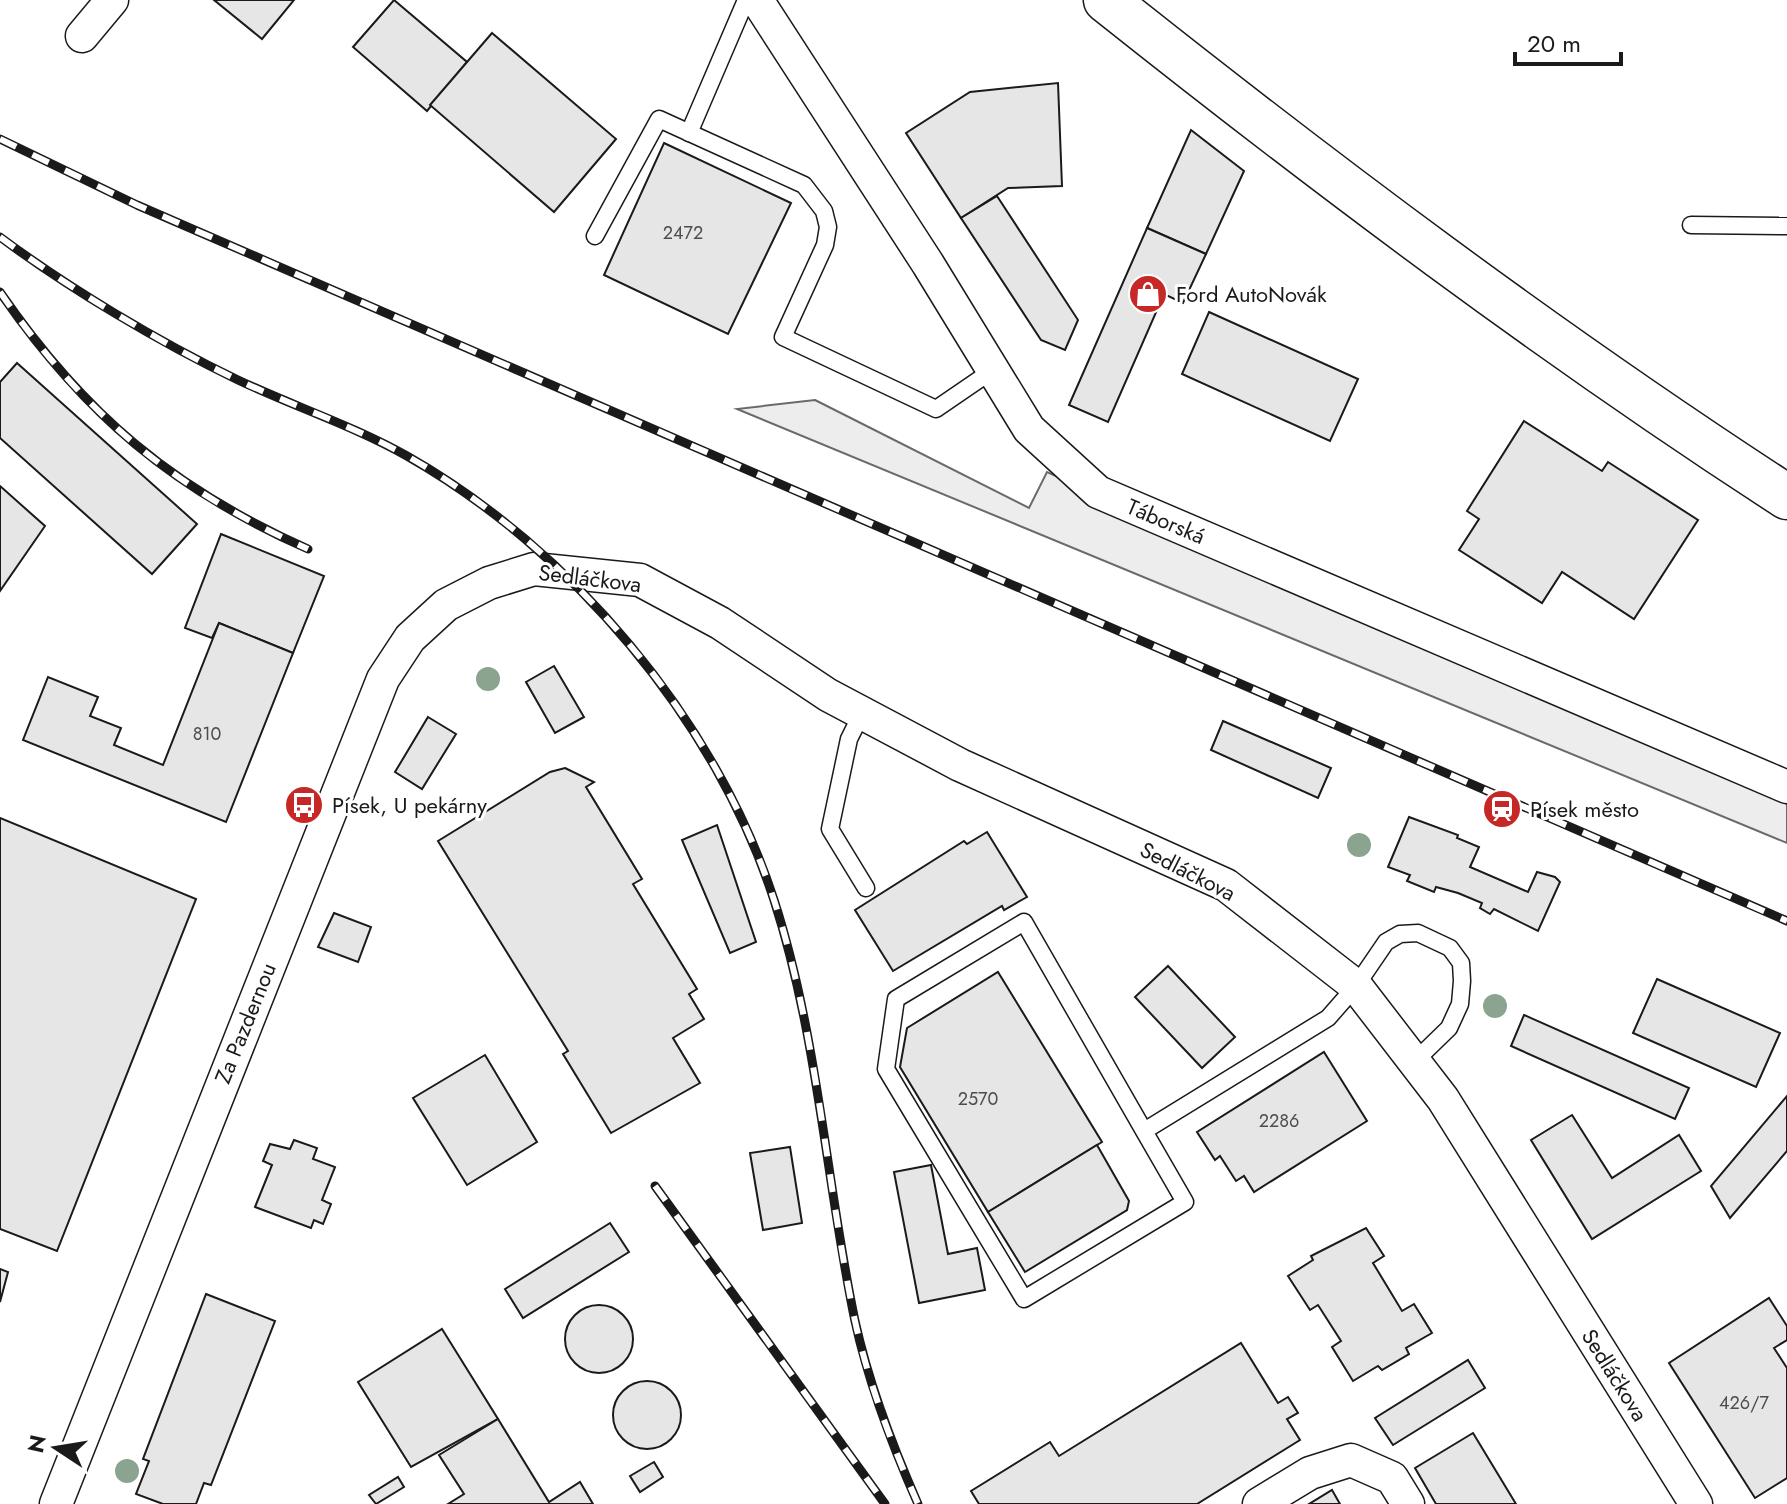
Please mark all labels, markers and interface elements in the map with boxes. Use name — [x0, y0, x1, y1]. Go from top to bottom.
scale bar — [1515, 16, 1621, 66]
text: 20 m — [1527, 26, 1581, 61]
house number: 2472 — [663, 220, 703, 246]
shop icon: Ford AutoNovák — [1127, 273, 1169, 315]
place label: Ford AutoNovák — [1176, 278, 1327, 310]
street label: Táborská — [1122, 490, 1210, 552]
street label: Sedláčkova — [537, 556, 643, 600]
house number: 810 — [193, 721, 222, 747]
bus stop icon: Písek, U pekárny — [283, 784, 325, 826]
station icon: Písek město — [1481, 788, 1523, 830]
place label: Písek, U pekárny — [332, 789, 487, 821]
place label: Písek město — [1530, 793, 1639, 825]
street label: Sedláčkova — [1135, 833, 1241, 909]
street label: Za Pazdernou — [206, 958, 284, 1088]
house number: 2570 — [958, 1086, 999, 1112]
house number: 2286 — [1259, 1108, 1299, 1134]
street label: Sedláčkova — [1574, 1323, 1656, 1427]
house number: 426/7 — [1719, 1390, 1769, 1416]
north arrow — [16, 1408, 96, 1488]
text: N — [19, 1432, 54, 1456]

